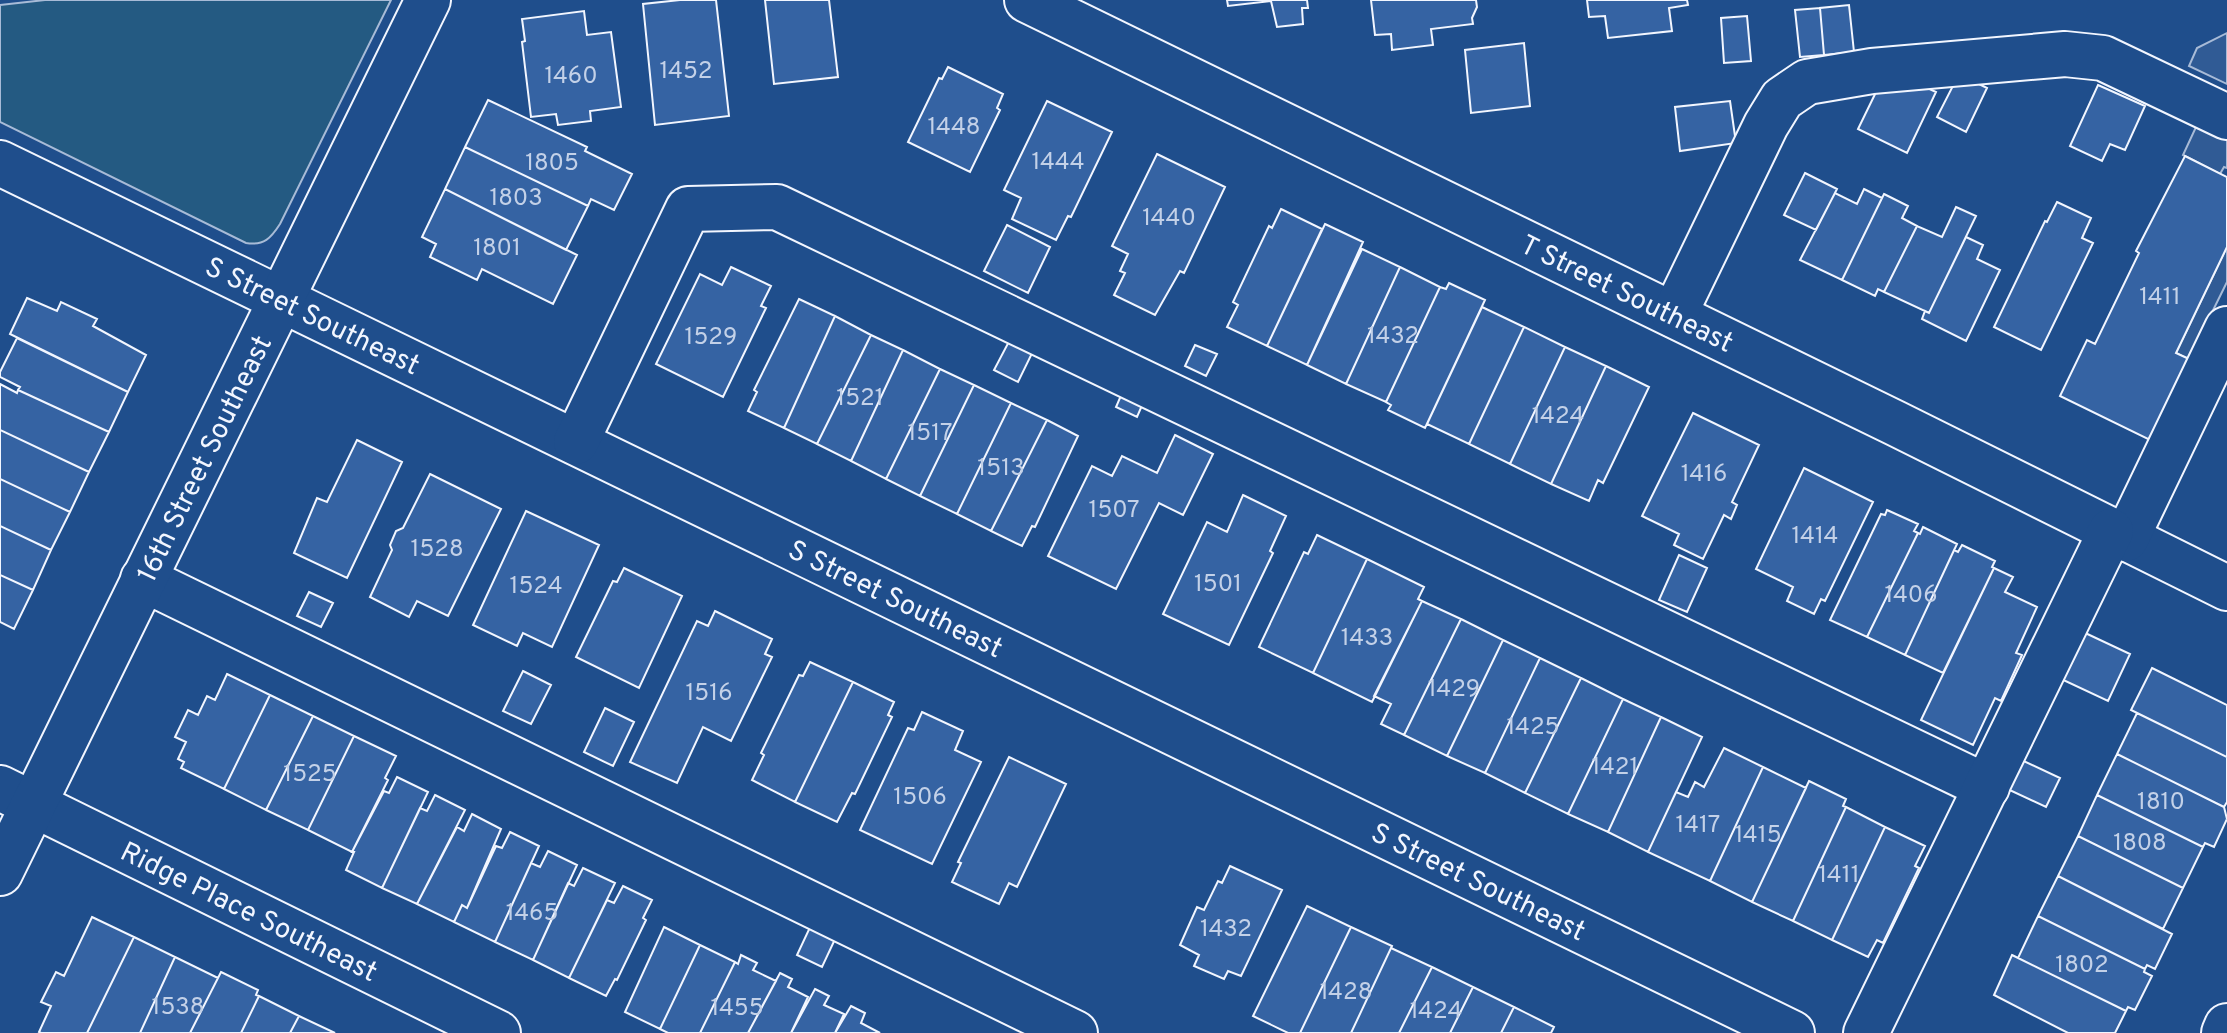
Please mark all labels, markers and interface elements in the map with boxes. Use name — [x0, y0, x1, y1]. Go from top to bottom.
house number: 1452 — [660, 57, 712, 87]
house number: 1460 — [544, 62, 598, 92]
house number: 1448 — [928, 113, 980, 143]
house number: 1444 — [1031, 148, 1085, 178]
house number: 1805 — [525, 149, 579, 179]
house number: 1803 — [489, 184, 543, 214]
house number: 1440 — [1142, 204, 1196, 234]
street label: T Street Southeast — [1514, 228, 1739, 362]
house number: 1801 — [473, 234, 521, 264]
street label: S Street Southeast — [199, 250, 425, 385]
house number: 1411 — [2139, 283, 2181, 313]
house number: 1432 — [1367, 322, 1419, 352]
house number: 1529 — [685, 323, 737, 353]
street label: 16th Street Southeast — [130, 330, 282, 589]
house number: 1521 — [836, 384, 884, 414]
house number: 1424 — [1532, 402, 1584, 432]
house number: 1517 — [907, 419, 953, 449]
house number: 1513 — [977, 454, 1025, 484]
house number: 1416 — [1681, 460, 1727, 490]
house number: 1507 — [1088, 496, 1140, 526]
house number: 1414 — [1792, 522, 1838, 552]
street label: S Street Southeast — [782, 533, 1008, 668]
house number: 1528 — [410, 535, 464, 565]
house number: 1501 — [1194, 570, 1242, 600]
house number: 1524 — [509, 572, 563, 602]
house number: 1406 — [1884, 581, 1938, 611]
house number: 1433 — [1341, 624, 1393, 654]
house number: 1429 — [1428, 675, 1480, 705]
house number: 1516 — [685, 679, 733, 709]
house number: 1425 — [1507, 713, 1559, 743]
house number: 1421 — [1591, 753, 1639, 783]
house number: 1525 — [283, 760, 337, 790]
house number: 1506 — [893, 783, 947, 813]
house number: 1810 — [2137, 788, 2185, 818]
house number: 1417 — [1676, 811, 1720, 841]
street label: S Street Southeast — [1364, 816, 1591, 951]
house number: 1415 — [1734, 821, 1782, 851]
house number: 1808 — [2113, 829, 2167, 859]
street label: Ridge Place Southeast — [114, 835, 383, 992]
house number: 1411 — [1818, 861, 1860, 891]
house number: 1465 — [506, 899, 558, 929]
house number: 1432 — [1200, 915, 1252, 945]
house number: 1802 — [2055, 951, 2109, 981]
house number: 1428 — [1320, 978, 1372, 1008]
house number: 1538 — [152, 993, 204, 1023]
house number: 1455 — [710, 994, 764, 1024]
house number: 1424 — [1410, 997, 1462, 1027]

